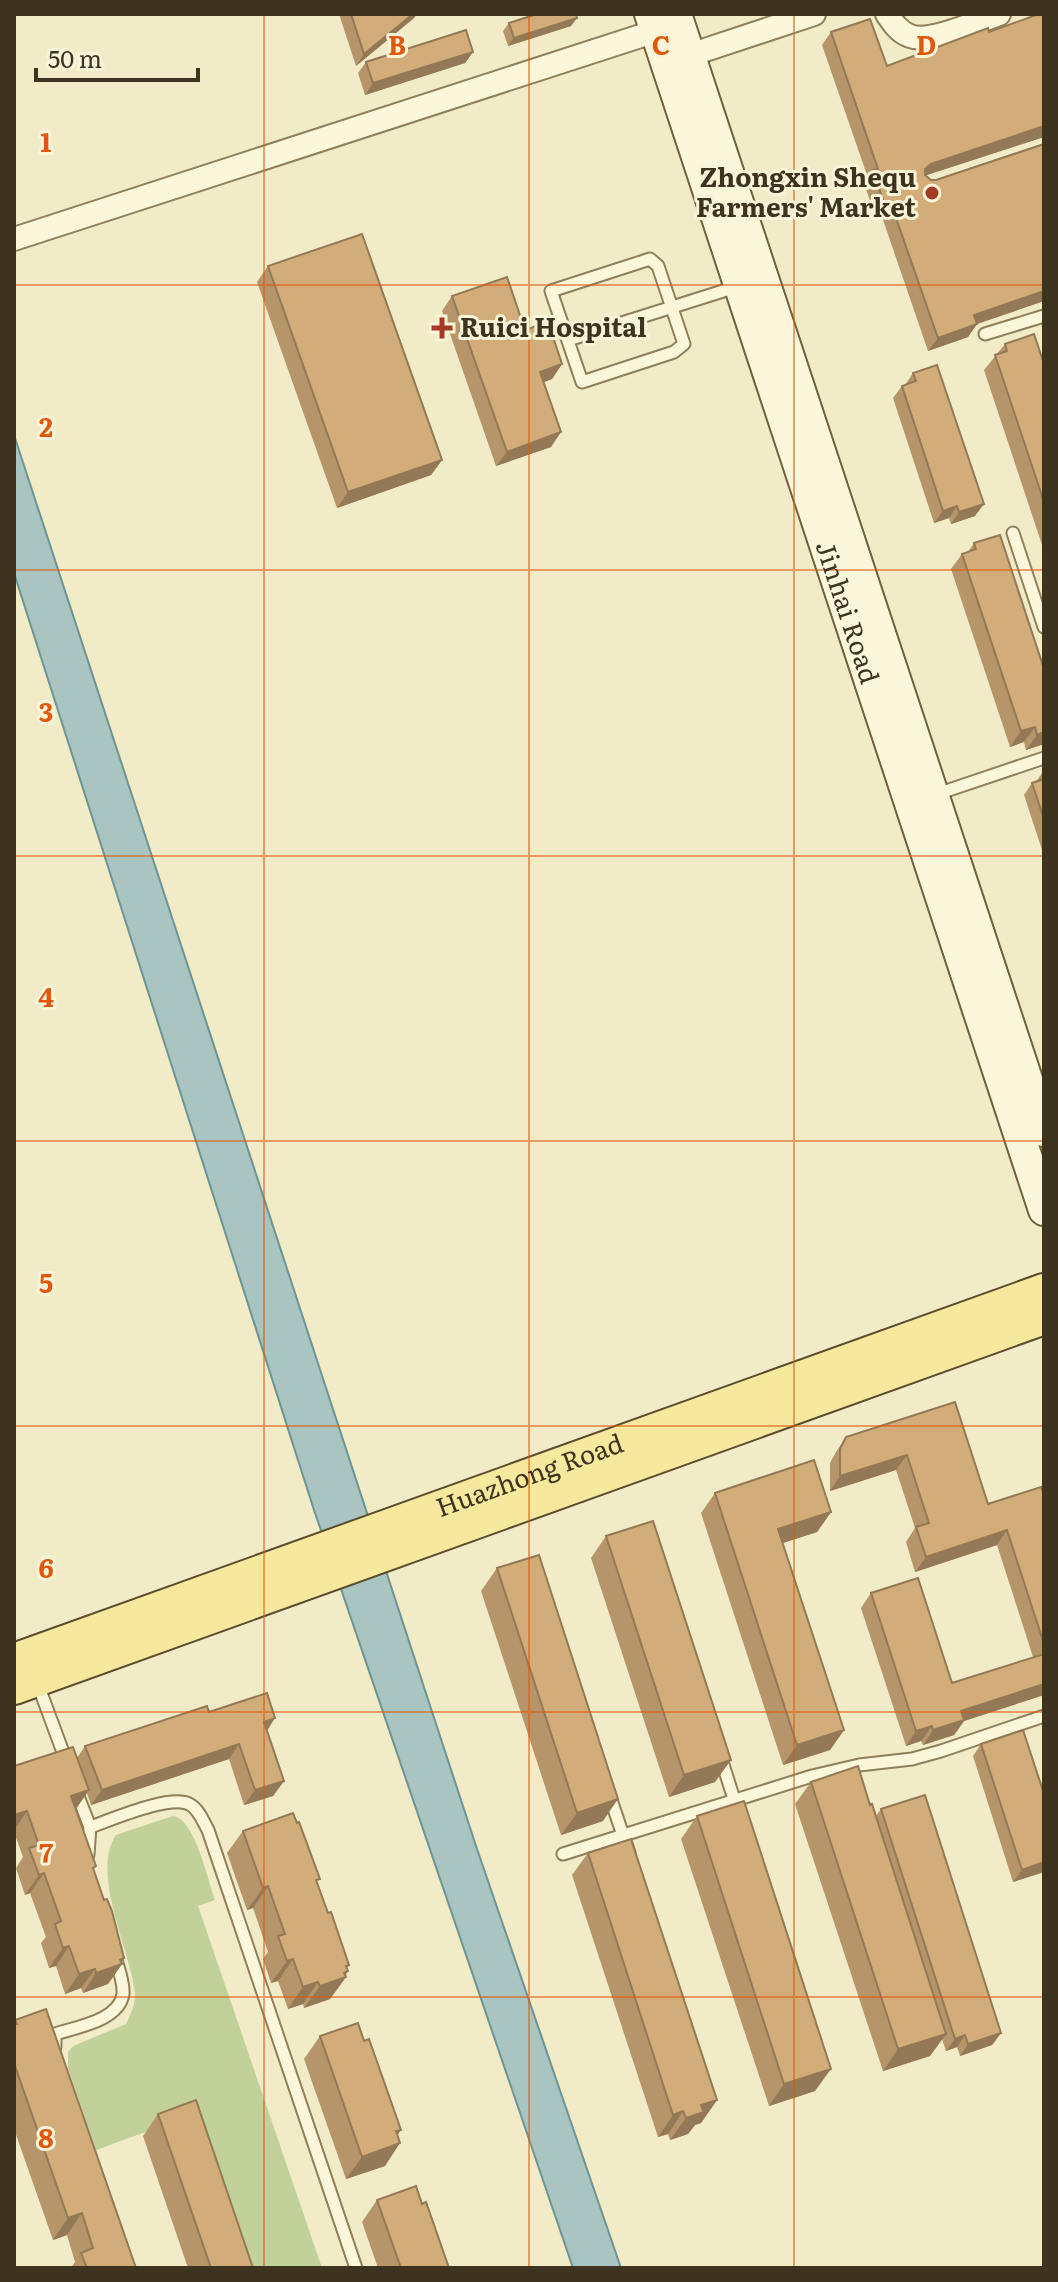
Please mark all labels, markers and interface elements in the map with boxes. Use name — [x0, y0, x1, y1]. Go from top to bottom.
text: B — [388, 24, 406, 63]
text: C — [652, 24, 670, 63]
text: D — [916, 24, 936, 63]
scale bar — [36, 32, 198, 82]
text: 50 m — [48, 40, 102, 75]
text: 1 — [41, 121, 52, 160]
place label: Zhongxin Shequ Farmers' Market — [696, 156, 917, 225]
marker: Zhongxin Shequ Farmers' Market — [923, 184, 941, 202]
place label: Ruici Hospital — [460, 306, 647, 345]
marker: Ruici Hospital — [431, 317, 453, 339]
text: 2 — [39, 406, 53, 445]
street label: Jinhai Road — [808, 535, 891, 688]
text: 3 — [39, 691, 53, 730]
text: 4 — [38, 976, 54, 1015]
text: 5 — [39, 1262, 53, 1301]
street label: Huazhong Road — [430, 1422, 628, 1525]
text: 6 — [38, 1547, 54, 1586]
text: 7 — [39, 1832, 53, 1871]
text: 8 — [38, 2117, 54, 2156]

